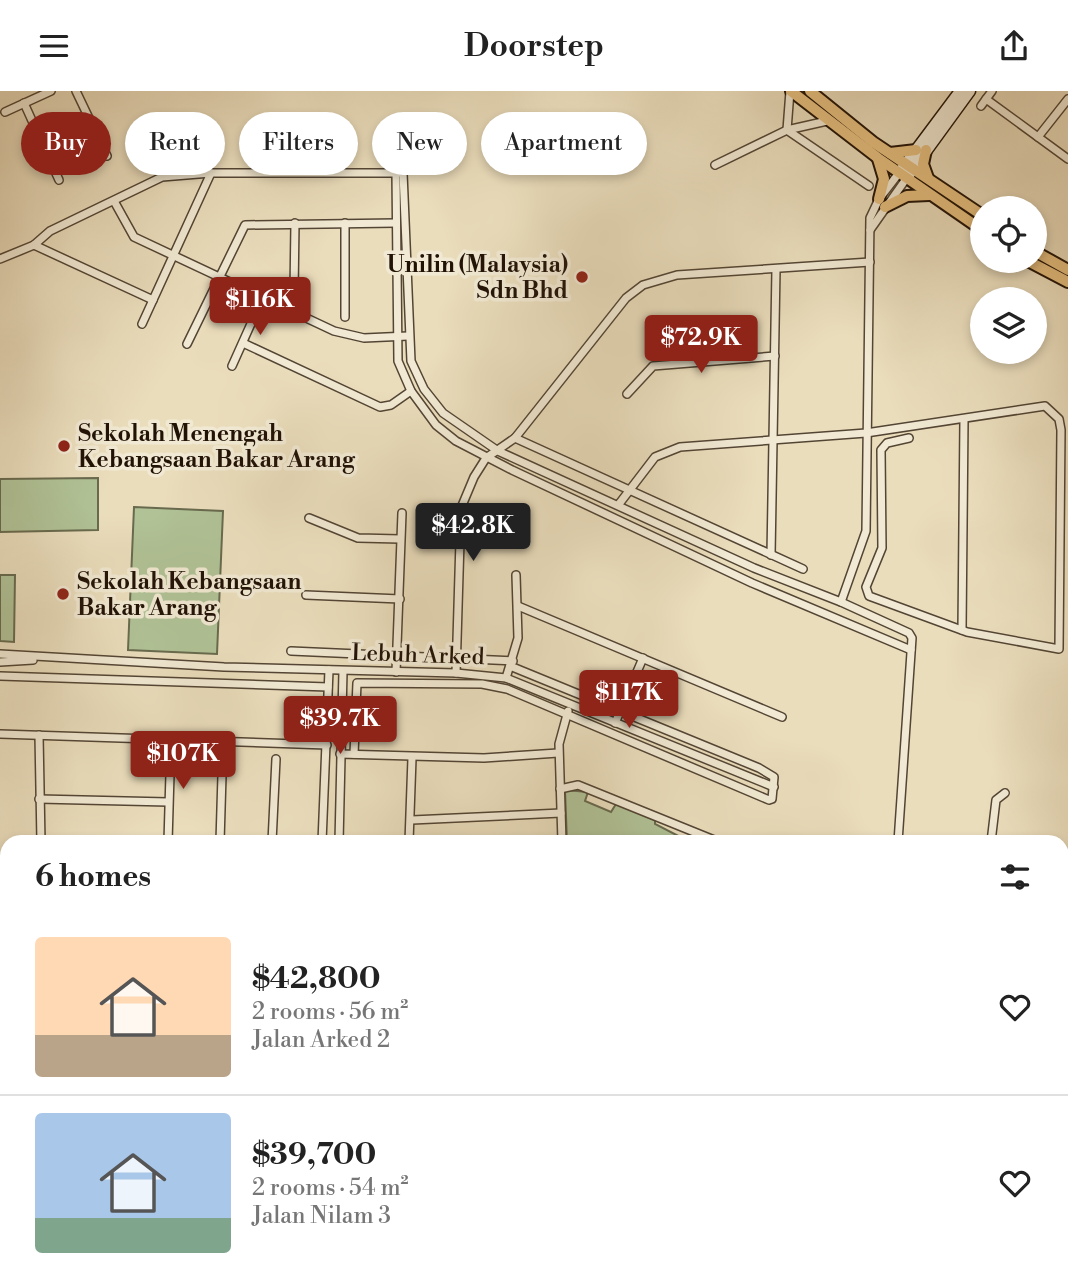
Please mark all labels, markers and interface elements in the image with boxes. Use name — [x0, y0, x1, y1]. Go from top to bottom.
text: Doorstep — [464, 26, 604, 66]
icon: menu — [35, 27, 73, 65]
icon: share — [995, 27, 1033, 65]
chip: Buy — [21, 112, 111, 175]
chip: Rent — [125, 112, 225, 175]
chip: Filters — [239, 112, 358, 175]
chip: New — [372, 112, 467, 175]
chip: Apartment — [481, 112, 647, 175]
map controls — [970, 196, 1047, 364]
button: locate — [970, 196, 1047, 273]
place label: Unilin (Malaysia) Sdn Bhd — [387, 251, 568, 305]
marker: Unilin (Malaysia) Sdn Bhd — [574, 269, 590, 285]
pin: $116K — [211, 278, 309, 337]
text: $116K — [226, 286, 294, 314]
button: layers — [970, 287, 1047, 364]
pin: $72.9K — [644, 315, 758, 375]
text: $72.9K — [661, 324, 741, 352]
place label: Sekolah Menengah Kebangsaan Bakar Arang — [78, 420, 356, 474]
marker: Sekolah Menengah Kebangsaan Bakar Arang — [56, 438, 72, 454]
pin: $42.8K — [416, 503, 530, 563]
text: $42.8K — [431, 512, 515, 540]
place label: Sekolah Kebangsaan Bakar Arang — [77, 568, 301, 622]
marker: Sekolah Kebangsaan Bakar Arang — [55, 586, 71, 602]
street label: Lebuh Arked — [351, 639, 485, 671]
pin: $117K — [580, 671, 678, 730]
text: $117K — [595, 679, 663, 707]
pin: $39.7K — [283, 697, 397, 756]
text: $39.7K — [300, 705, 380, 733]
pin: $107K — [134, 731, 232, 791]
text: $107K — [147, 740, 219, 768]
text: 6 homes — [35, 858, 151, 896]
icon: filters — [996, 858, 1034, 896]
text: $42,800 — [252, 960, 381, 998]
icon: home — [91, 965, 175, 1049]
icon: heart — [996, 988, 1034, 1026]
text: 2 rooms · 56 m² — [252, 998, 408, 1026]
text: Jalan Arked 2 — [252, 1026, 390, 1054]
text: $39,700 — [252, 1136, 376, 1174]
icon: home — [91, 1141, 175, 1225]
icon: heart — [996, 1164, 1034, 1202]
text: 2 rooms · 54 m² — [252, 1174, 409, 1202]
text: Jalan Nilam 3 — [252, 1202, 391, 1230]

